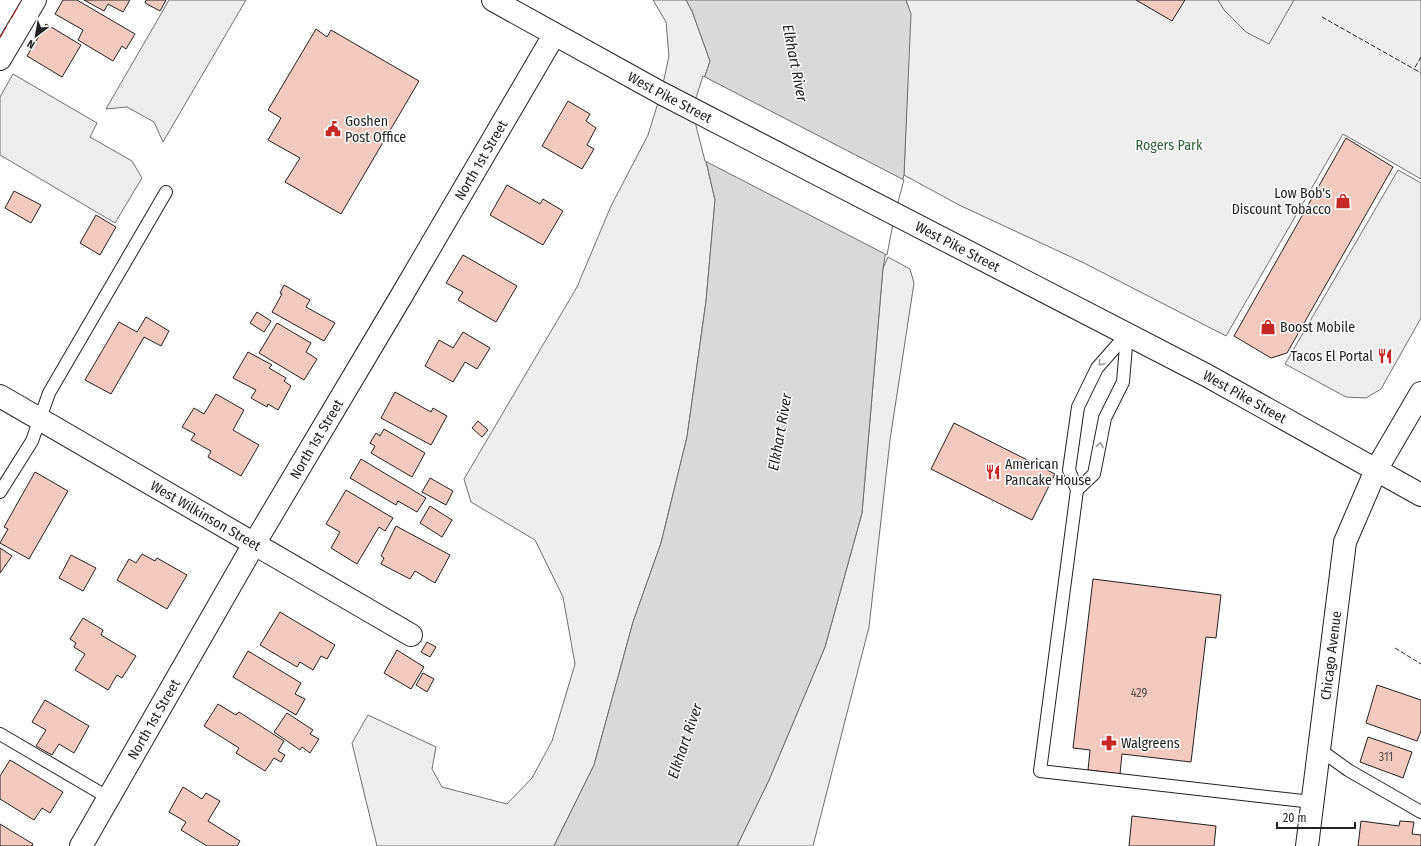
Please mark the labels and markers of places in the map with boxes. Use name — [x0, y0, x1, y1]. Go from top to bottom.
place label: Goshen Post Office — [345, 113, 406, 146]
public building icon: Goshen Post Office — [324, 120, 342, 138]
place label: Low Bob's Discount Tobacco — [1232, 185, 1331, 218]
shop icon: Low Bob's Discount Tobacco — [1334, 192, 1352, 210]
shop icon: Boost Mobile — [1259, 318, 1277, 336]
place label: Boost Mobile — [1280, 319, 1355, 336]
restaurant icon: Tacos El Portal — [1376, 347, 1394, 365]
place label: Tacos El Portal — [1290, 348, 1373, 365]
place label: American Pancake House — [1005, 456, 1091, 489]
restaurant icon: American Pancake House — [984, 463, 1002, 481]
pharmacy icon: Walgreens — [1100, 734, 1118, 752]
place label: Walgreens — [1121, 735, 1180, 752]

